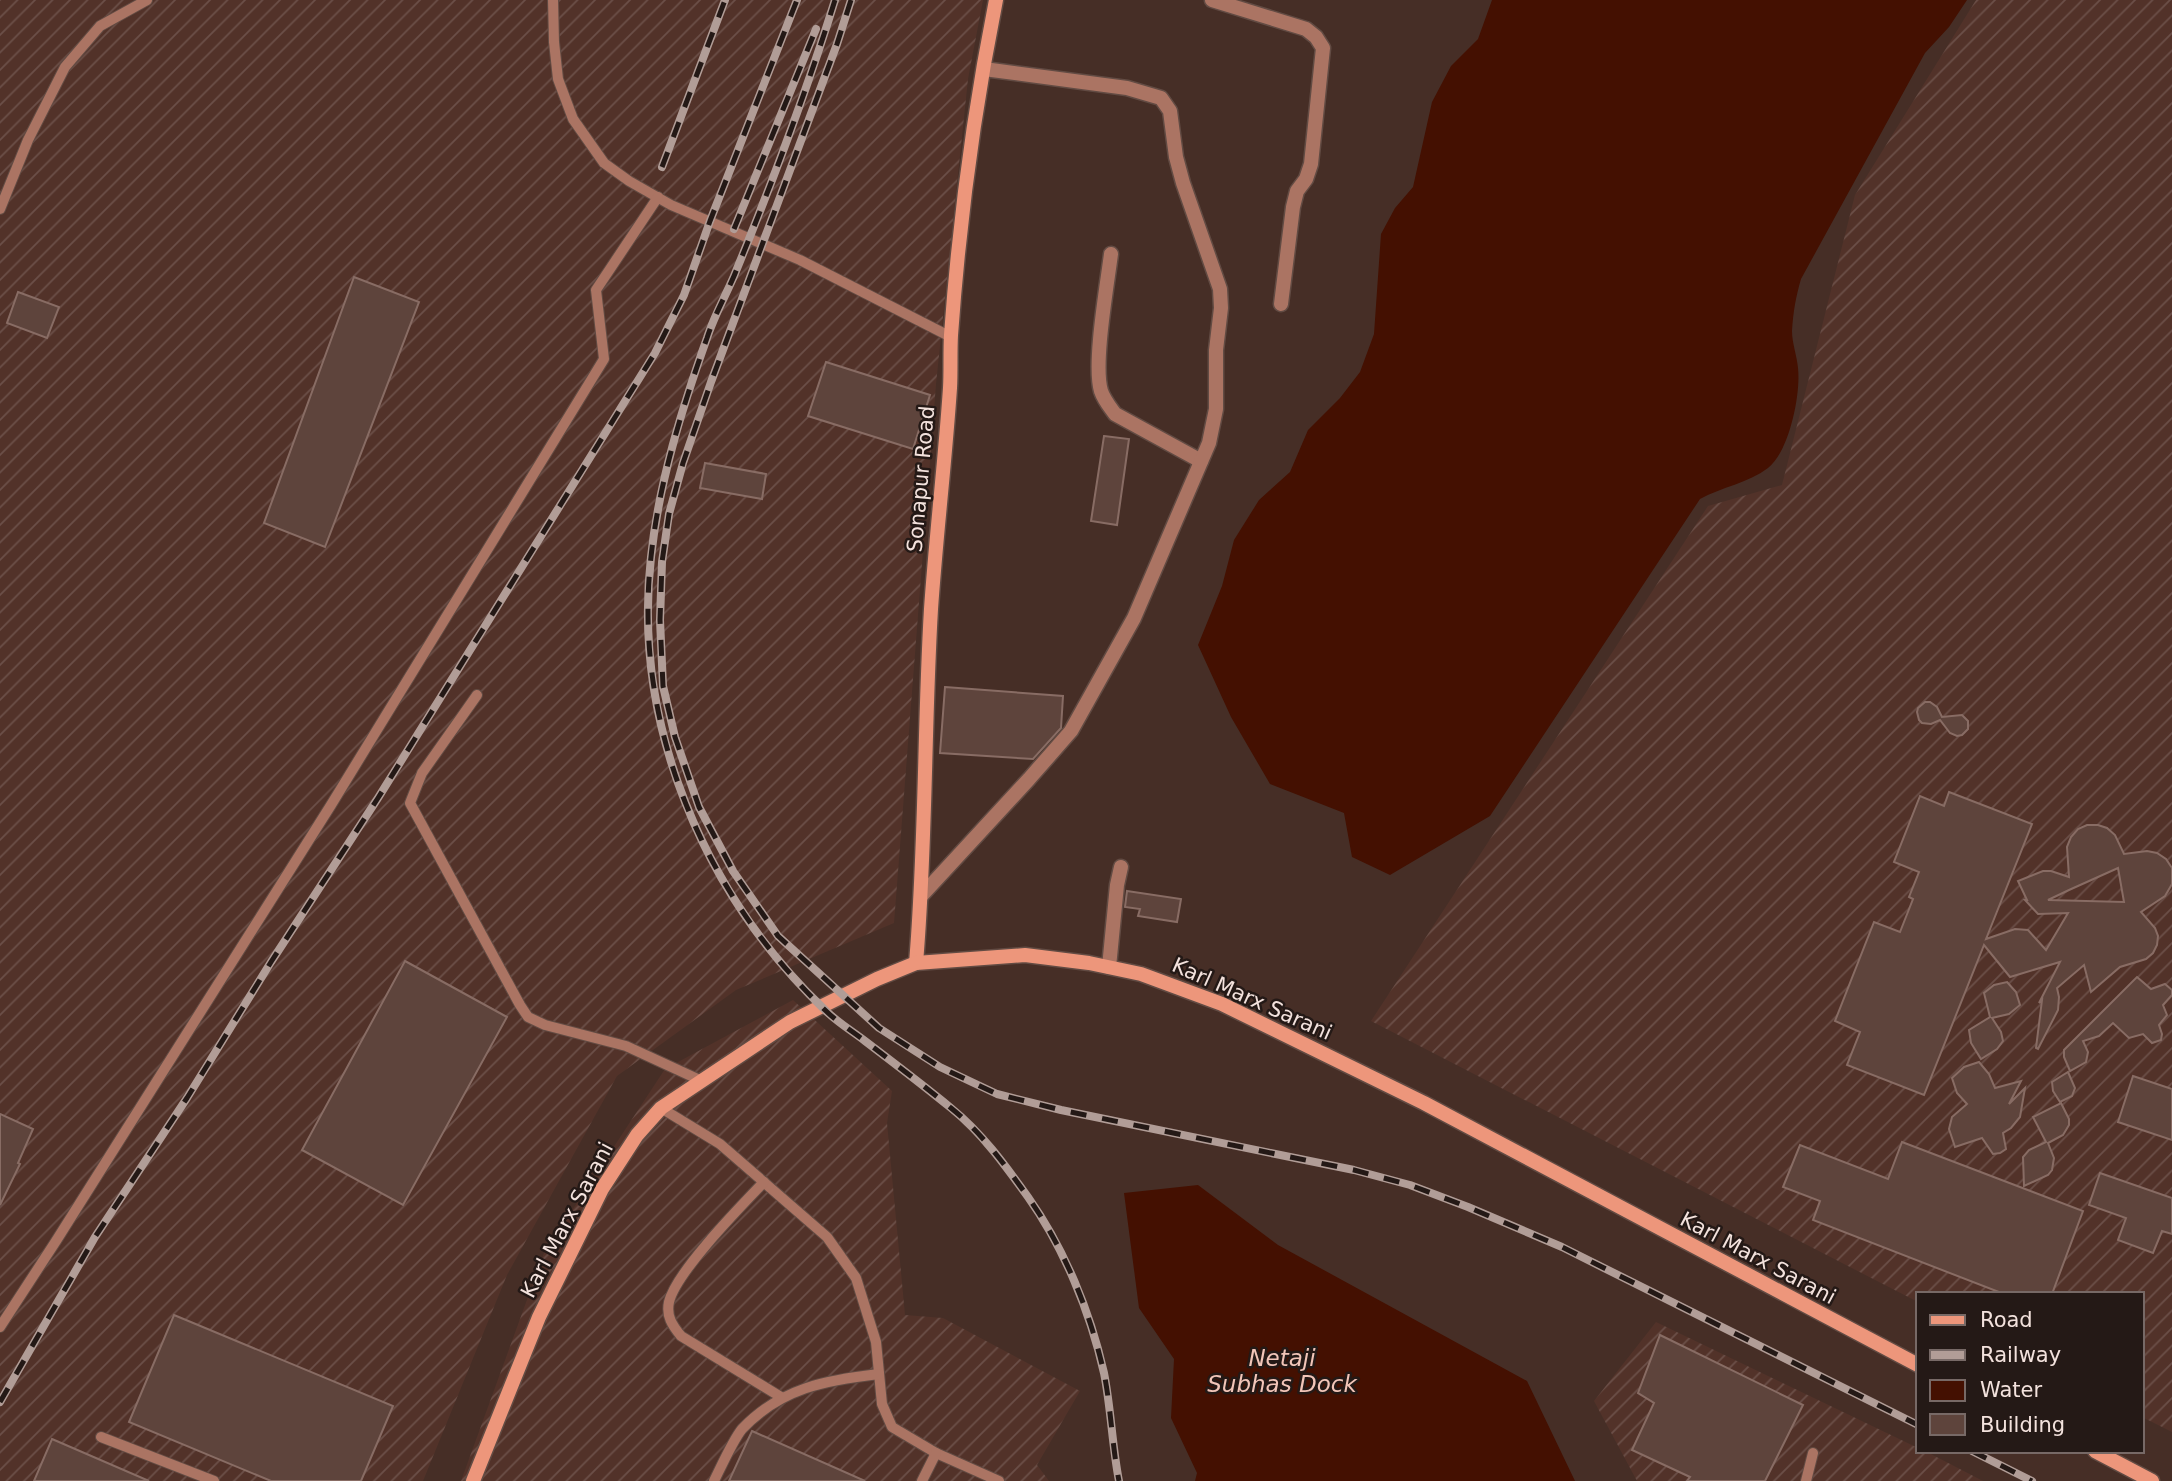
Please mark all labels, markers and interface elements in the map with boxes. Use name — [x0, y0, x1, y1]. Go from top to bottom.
street label: Sonapur Road — [903, 405, 939, 553]
street label: Karl Marx Sarani — [1168, 953, 1336, 1045]
street label: Karl Marx Sarani — [516, 1138, 618, 1302]
street label: Karl Marx Sarani — [1676, 1207, 1840, 1309]
legend — [1916, 1292, 2144, 1453]
text: Road — [1980, 1308, 2033, 1332]
text: Railway — [1980, 1343, 2061, 1367]
water label: Netaji Subhas Dock — [1207, 1345, 1358, 1397]
text: Water — [1980, 1378, 2042, 1402]
text: Building — [1980, 1413, 2065, 1437]

